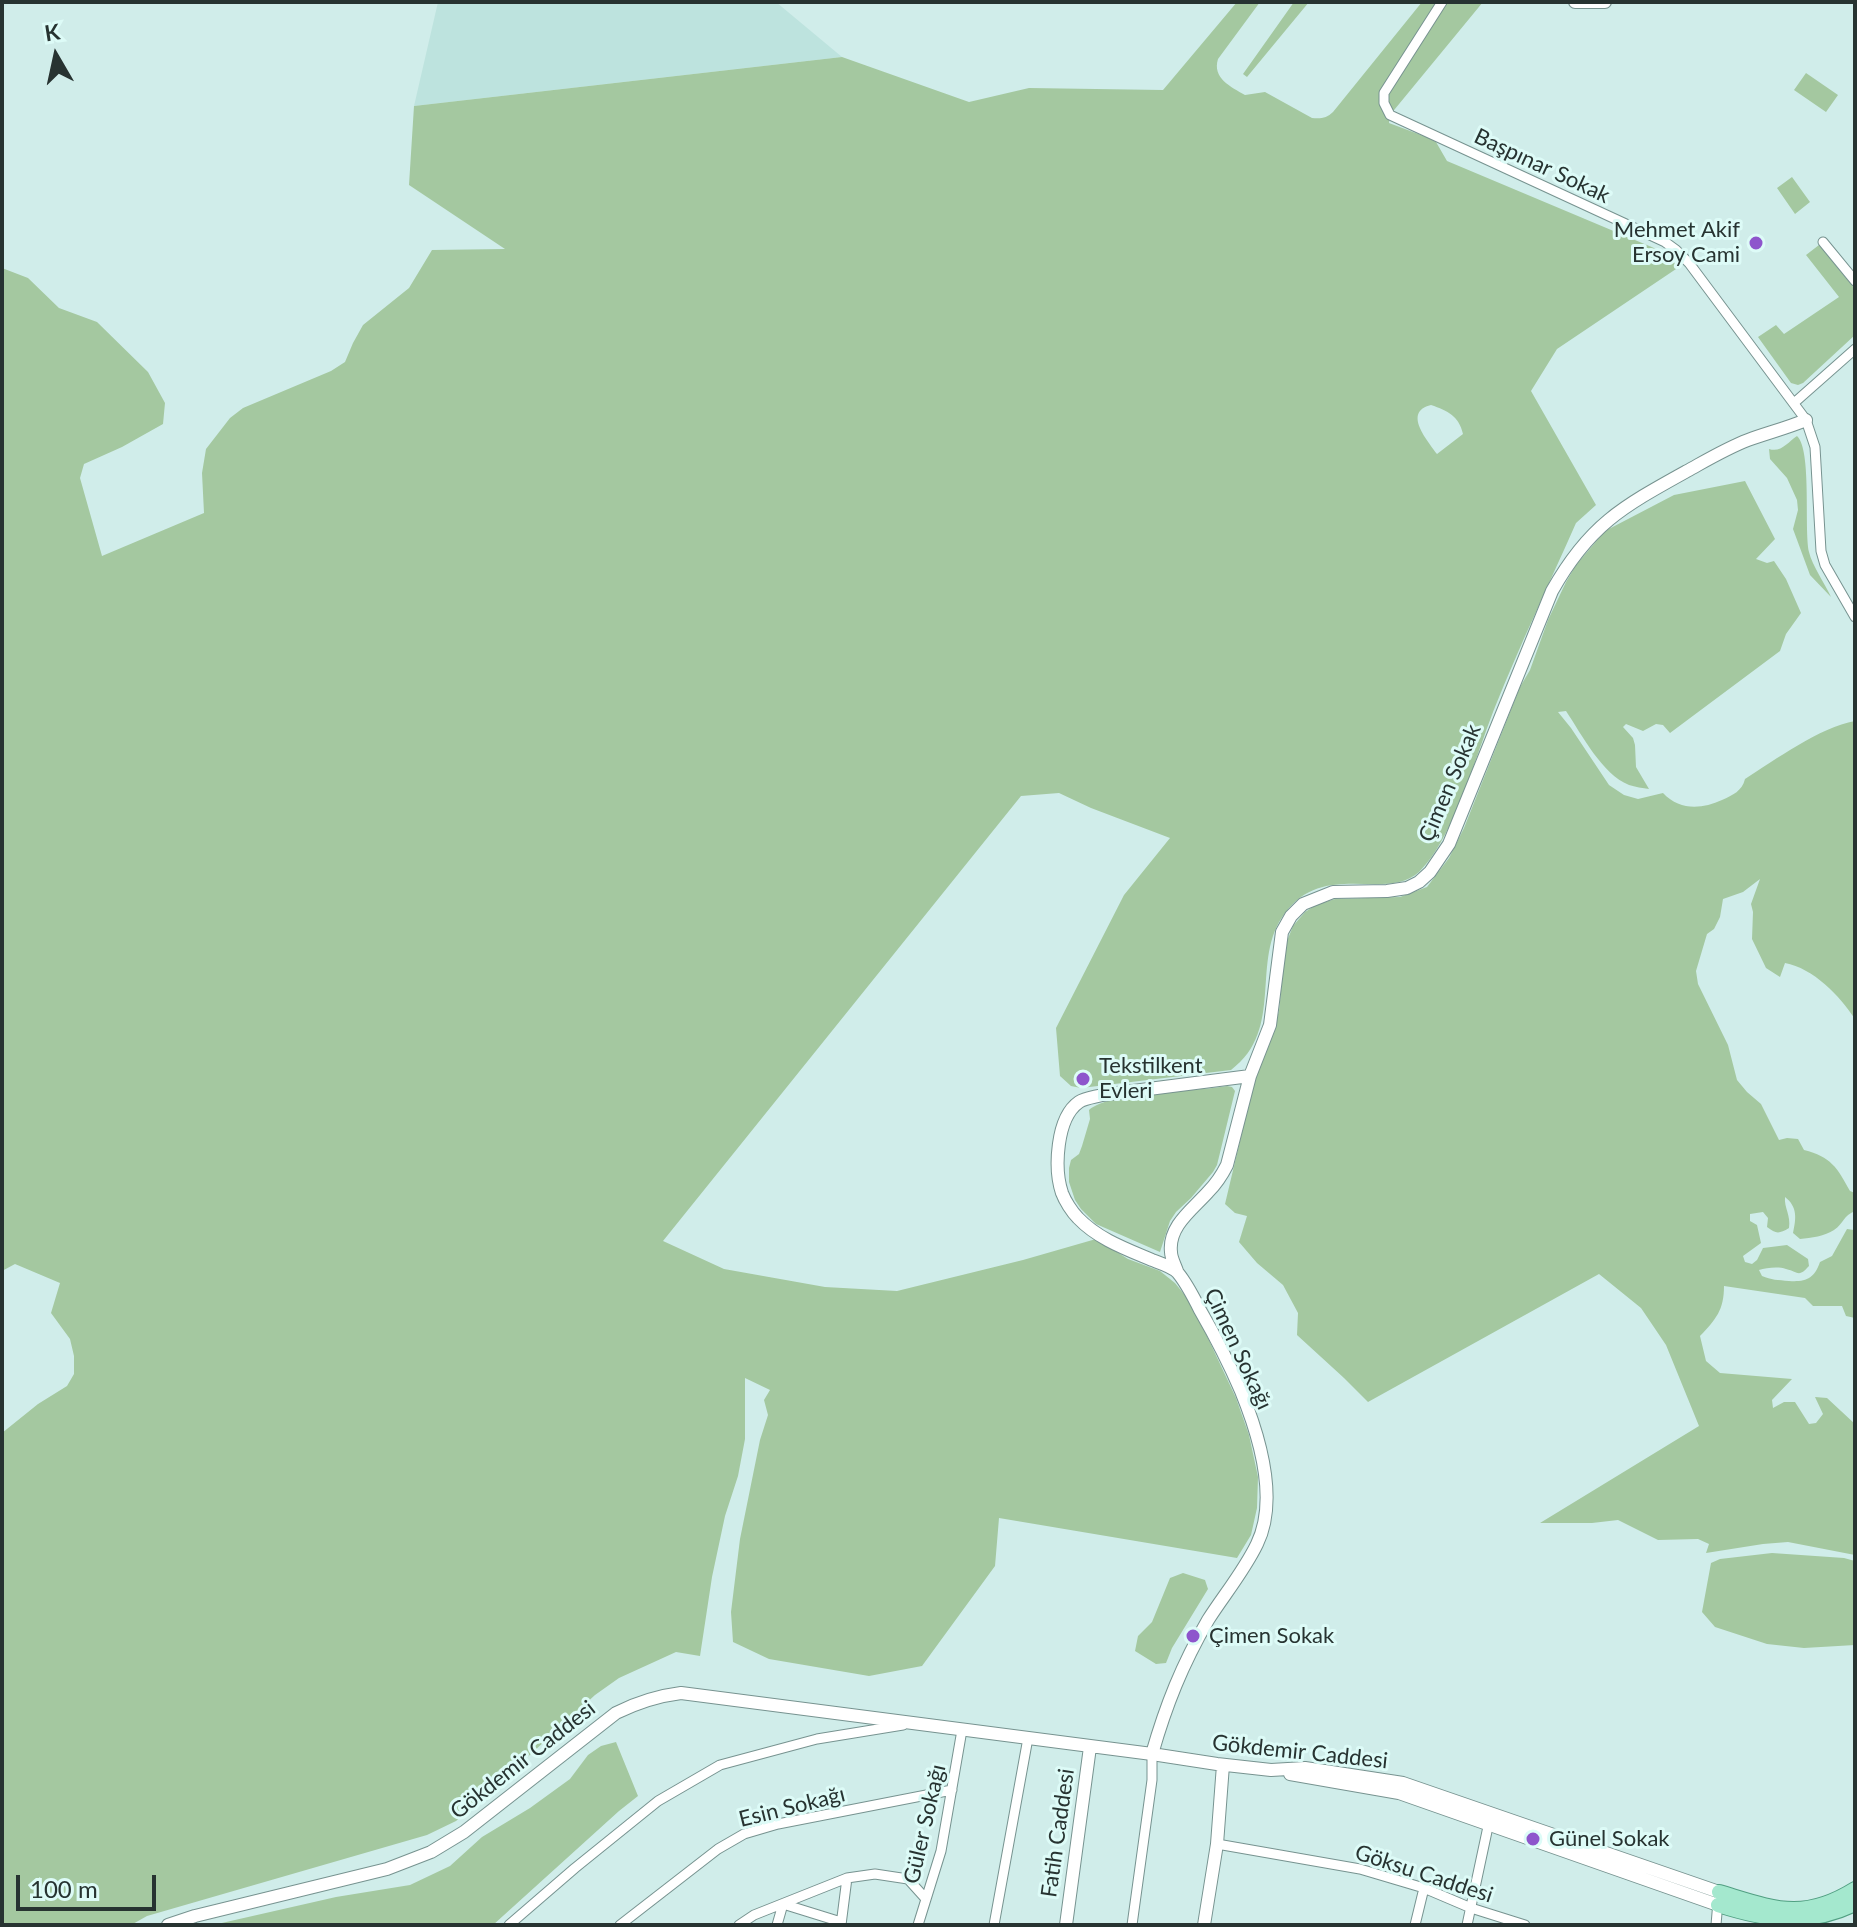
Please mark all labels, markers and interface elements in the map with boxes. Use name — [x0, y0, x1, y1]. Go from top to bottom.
north arrow — [16, 16, 96, 96]
text: K — [43, 17, 62, 46]
street label: Başpınar Sokak — [1470, 123, 1614, 209]
place label: Mehmet Akif Ersoy Cami — [1614, 217, 1740, 268]
marker: Mehmet Akif Ersoy Cami — [1747, 234, 1765, 252]
street label: Çimen Sokak — [1413, 720, 1487, 846]
place label: Tekstilkent Evleri — [1099, 1053, 1203, 1104]
marker: Tekstilkent Evleri — [1074, 1070, 1092, 1088]
street label: Çimen Sokağı — [1198, 1284, 1278, 1414]
place label: Çimen Sokak — [1209, 1623, 1334, 1649]
marker: Çimen Sokak — [1184, 1627, 1202, 1645]
street label: Gökdemir Caddesi — [445, 1695, 601, 1825]
street label: Gökdemir Caddesi — [1211, 1730, 1389, 1774]
street label: Güler Sokağı — [898, 1762, 952, 1886]
street label: Fatih Caddesi — [1036, 1767, 1080, 1899]
street label: Esin Sokağı — [736, 1781, 848, 1833]
place label: Günel Sokak — [1549, 1826, 1669, 1852]
marker: Günel Sokak — [1524, 1830, 1542, 1848]
street label: Göksu Caddesi — [1352, 1839, 1496, 1909]
scale bar — [20, 1859, 160, 1909]
text: 100 m — [30, 1874, 98, 1903]

